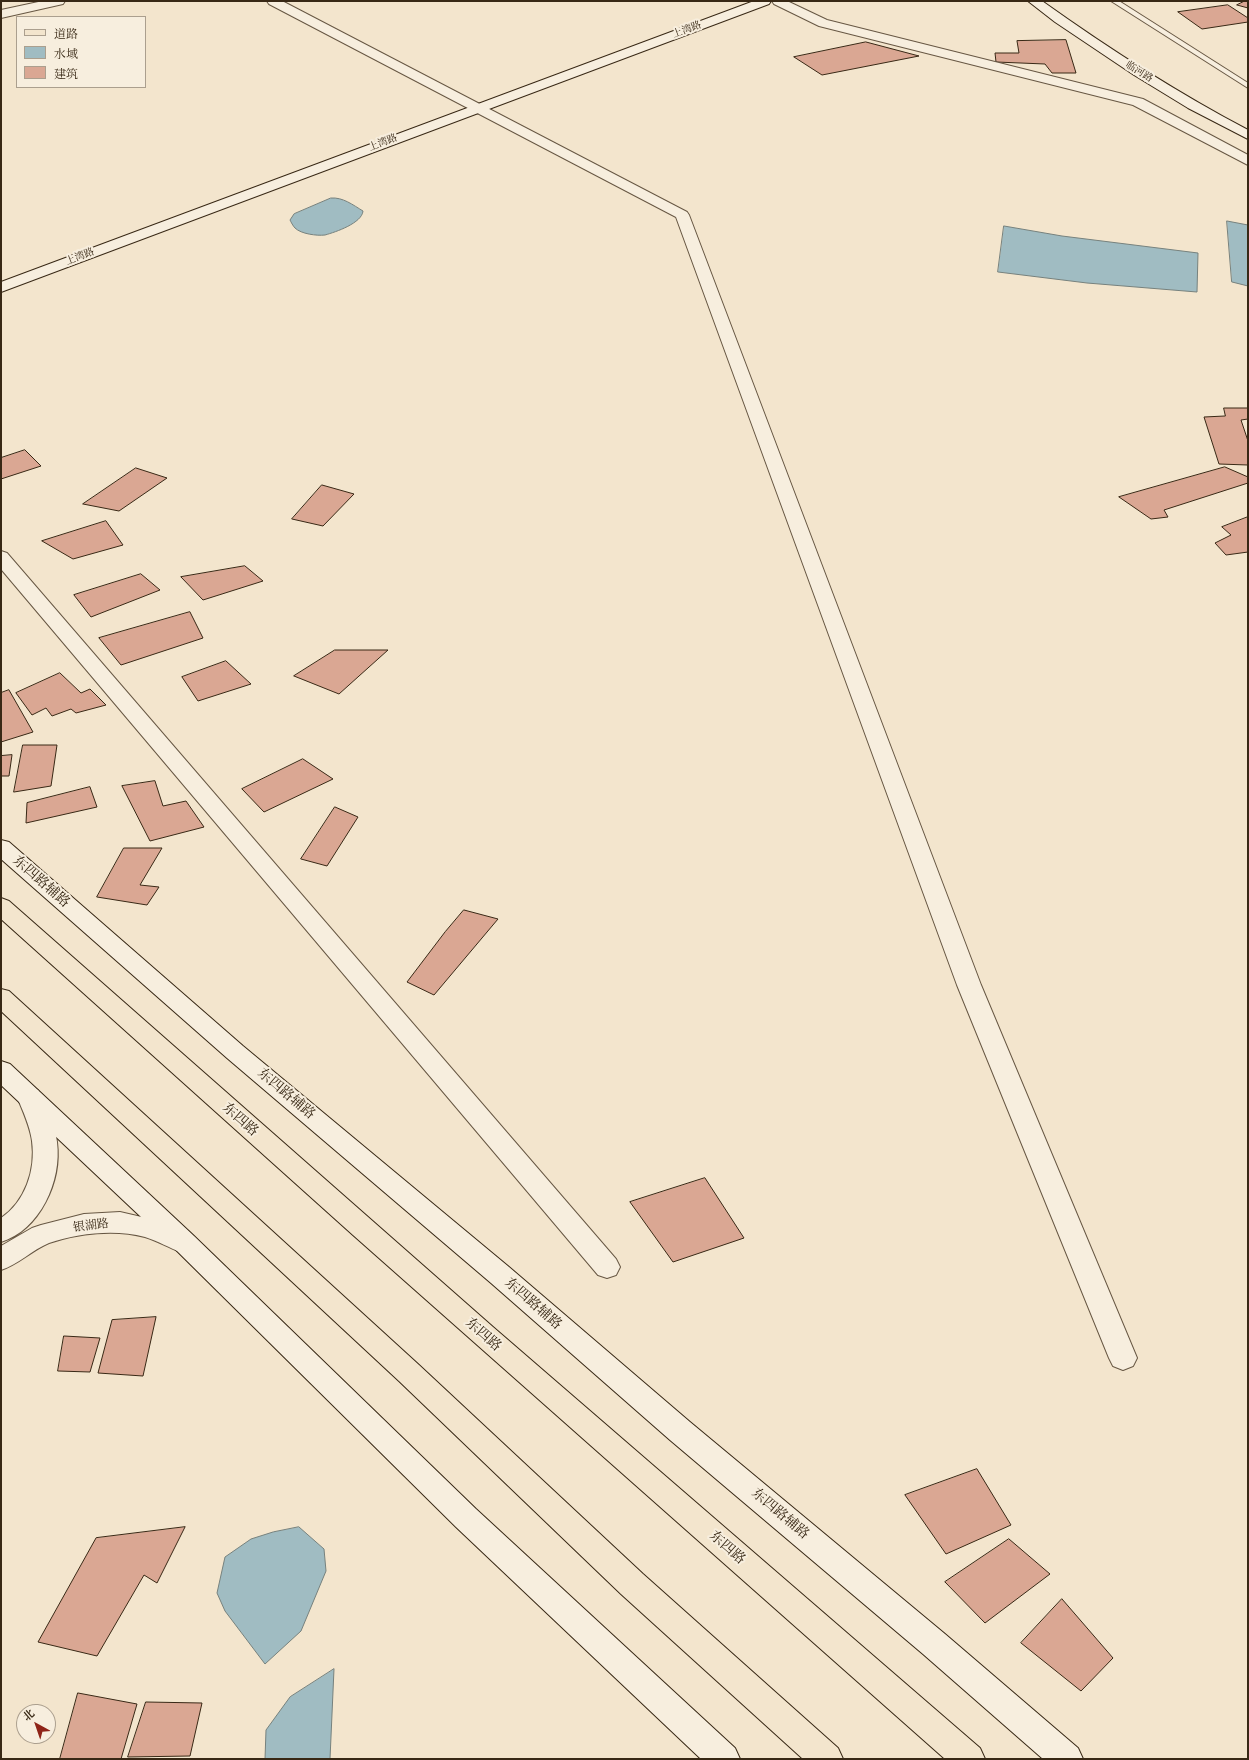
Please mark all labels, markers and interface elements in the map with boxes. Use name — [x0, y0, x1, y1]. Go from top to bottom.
legend — [16, 16, 146, 88]
street label: 上湾路 — [671, 19, 703, 41]
text: 道路 — [54, 27, 78, 41]
text: 水域 — [54, 47, 78, 61]
street label: 临河路 — [1123, 59, 1155, 85]
text: 建筑 — [54, 67, 78, 81]
street label: 上湾路 — [367, 132, 399, 154]
street label: 上湾路 — [64, 246, 96, 268]
street label: 东四路辅路 — [9, 853, 73, 911]
street label: 东四路辅路 — [254, 1065, 318, 1123]
street label: 东四路 — [219, 1100, 261, 1140]
street label: 银湖路 — [72, 1217, 110, 1235]
street label: 东四路辅路 — [501, 1275, 565, 1333]
street label: 东四路 — [462, 1315, 504, 1355]
street label: 东四路辅路 — [748, 1485, 812, 1543]
street label: 东四路 — [706, 1528, 748, 1568]
north arrow — [16, 1704, 56, 1744]
text: 北 — [20, 1707, 37, 1724]

